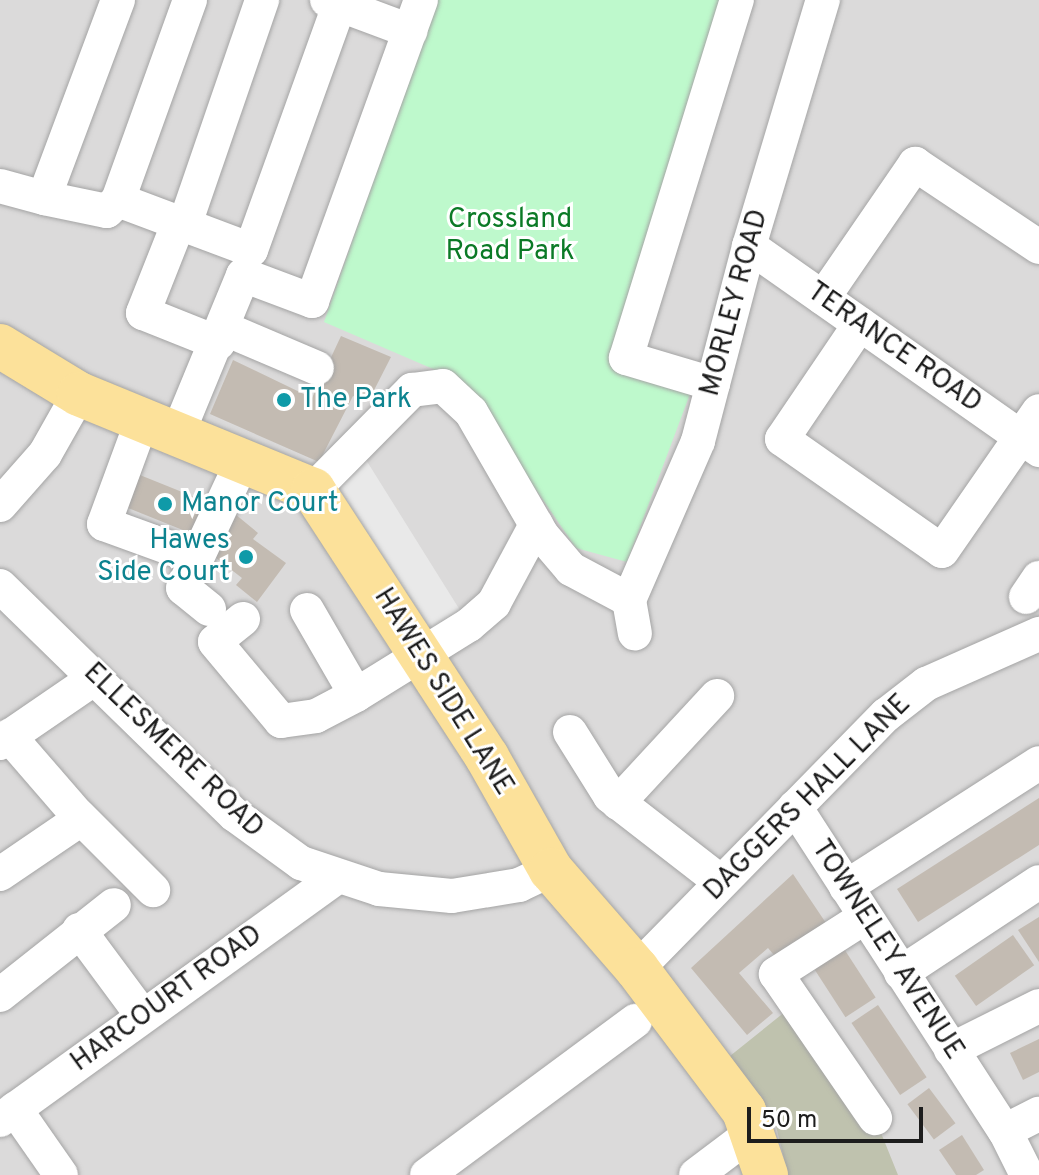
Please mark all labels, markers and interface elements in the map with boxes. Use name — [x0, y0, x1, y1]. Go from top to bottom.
park label: Crossland Road Park — [445, 203, 575, 269]
street label: MORLEY ROAD — [694, 205, 776, 401]
street label: TERANCE ROAD — [800, 275, 988, 421]
place label: The Park — [300, 383, 412, 417]
marker: The Park — [275, 391, 293, 409]
place label: Manor Court — [181, 487, 339, 521]
marker: Manor Court — [156, 495, 174, 513]
place label: Hawes Side Court — [97, 524, 230, 590]
marker: Hawes Side Court — [237, 548, 255, 566]
street label: HAWES SIDE LANE — [366, 582, 520, 802]
street label: ELLESMERE ROAD — [76, 656, 270, 846]
street label: DAGGERS HALL LANE — [698, 688, 918, 908]
street label: TOWNELEY AVENUE — [803, 833, 971, 1067]
street label: HARCOURT ROAD — [64, 918, 270, 1080]
scale bar — [751, 1091, 927, 1141]
text: 50 m — [761, 1106, 817, 1136]

